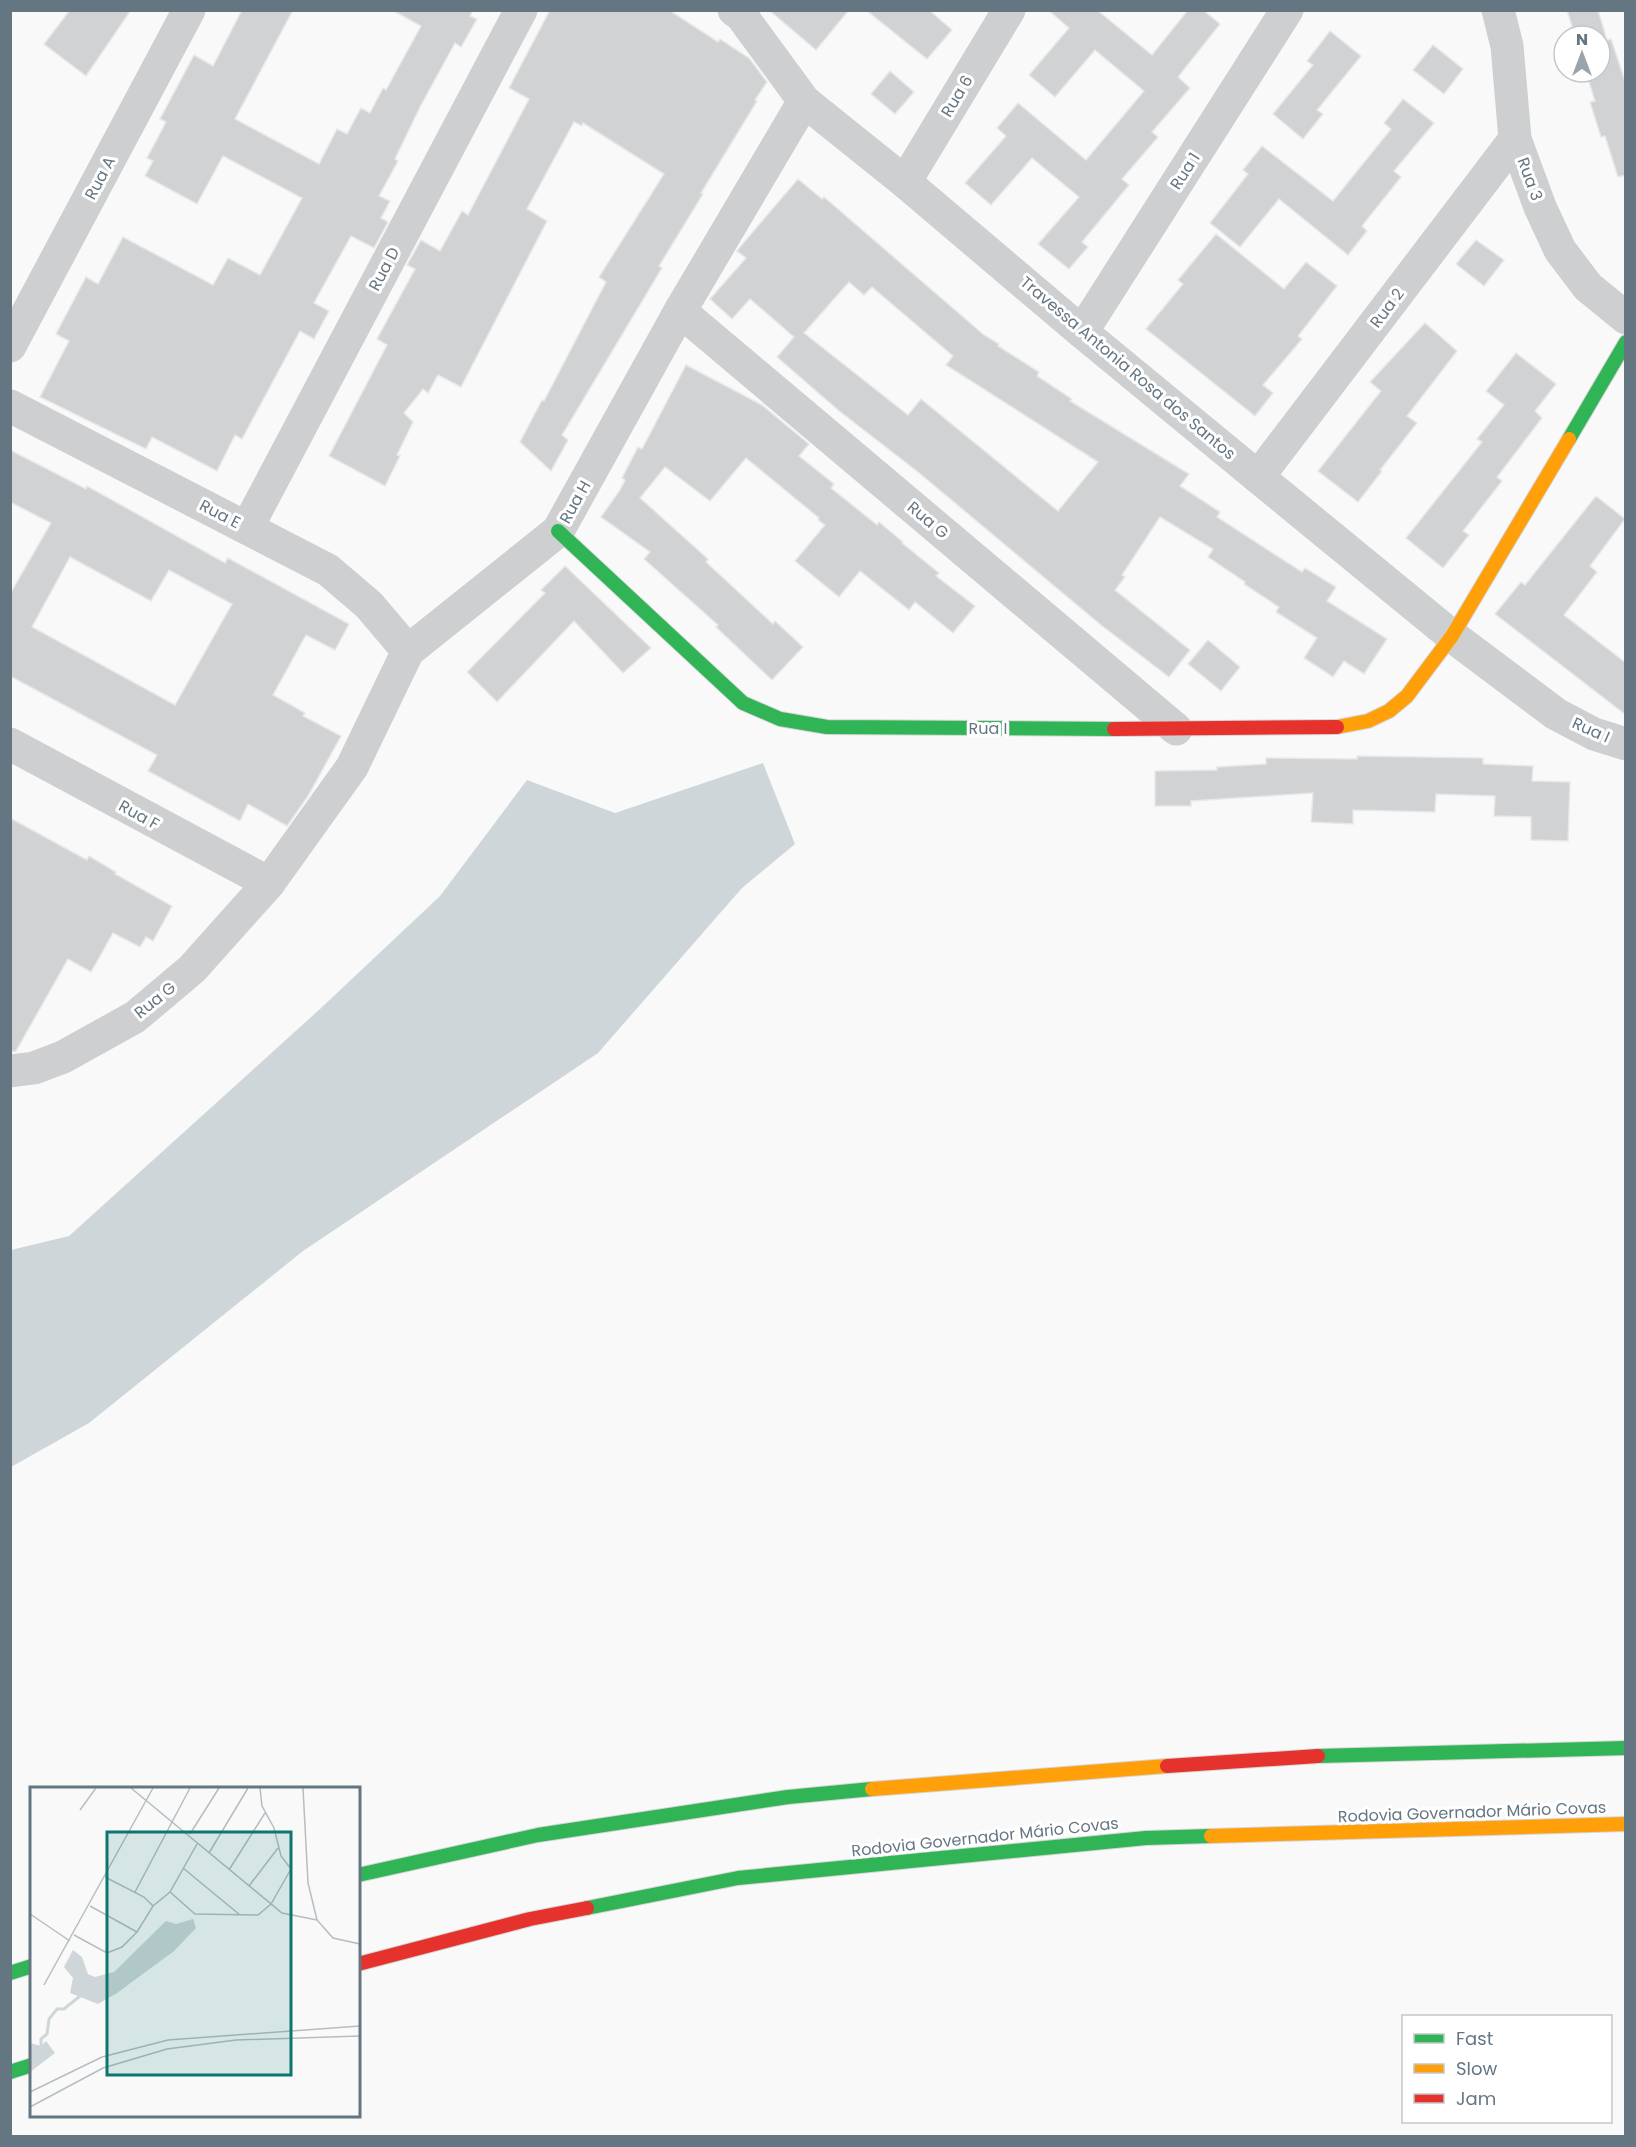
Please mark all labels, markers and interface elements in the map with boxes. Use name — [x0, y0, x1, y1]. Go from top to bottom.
north arrow — [1552, 24, 1612, 84]
text: N — [1576, 28, 1588, 51]
street label: Rua 6 — [935, 71, 979, 121]
street label: Rua 1 — [1164, 148, 1206, 194]
street label: Rua A — [79, 152, 121, 204]
street label: Rua 3 — [1512, 154, 1548, 204]
street label: Rua D — [363, 243, 405, 295]
street label: Travessa Antonia Rosa dos Santos — [1015, 271, 1241, 465]
street label: Rua 2 — [1364, 283, 1410, 333]
street label: Rua H — [554, 476, 596, 528]
street label: Rua E — [196, 494, 244, 534]
street label: Rua G — [902, 496, 954, 544]
street label: Rua I — [1569, 712, 1613, 748]
street label: Rua I — [969, 717, 1008, 740]
street label: Rua F — [115, 794, 163, 836]
street label: Rua G — [129, 976, 181, 1024]
inset map — [30, 1787, 360, 2117]
street label: Rodovia Governador Mário Covas — [1337, 1796, 1607, 1828]
street label: Rodovia Governador Mário Covas — [850, 1812, 1120, 1862]
legend — [1402, 2015, 1612, 2123]
text: Fast — [1456, 2026, 1493, 2051]
text: Slow — [1456, 2056, 1498, 2081]
text: Jam — [1456, 2086, 1496, 2111]

